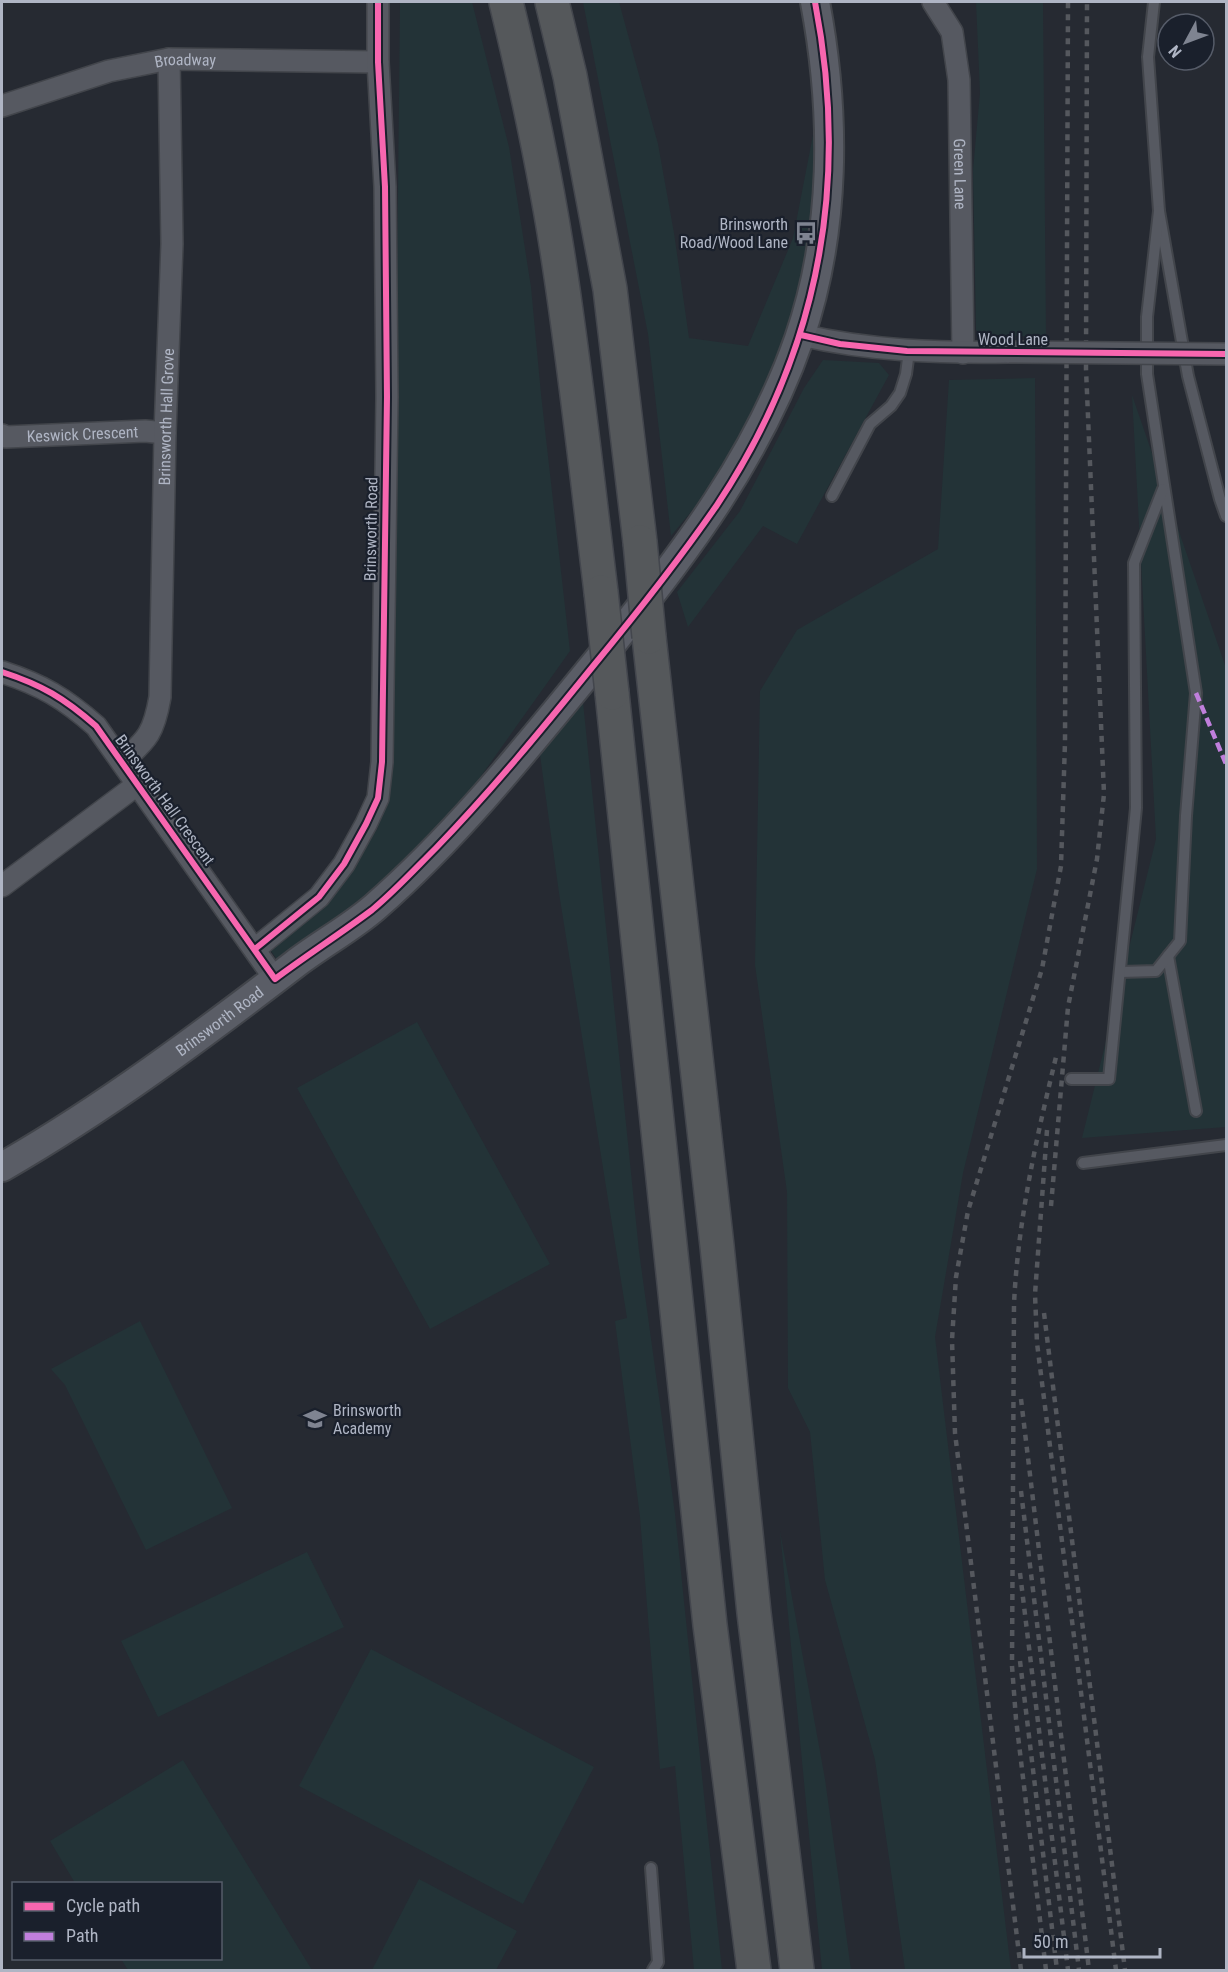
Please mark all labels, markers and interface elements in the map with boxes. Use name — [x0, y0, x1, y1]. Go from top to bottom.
north arrow — [1156, 12, 1216, 72]
text: N — [1165, 42, 1185, 61]
street label: Broadway — [153, 49, 217, 71]
street label: Green Lane — [950, 138, 970, 210]
place label: Brinsworth Road/Wood Lane — [680, 215, 788, 252]
bus stop icon: Brinsworth Road/Wood Lane — [793, 220, 819, 246]
street label: Wood Lane — [978, 330, 1048, 349]
street label: Brinsworth Hall Grove — [155, 348, 178, 485]
street label: Keswick Crescent — [26, 422, 139, 446]
street label: Brinsworth Road — [361, 477, 381, 581]
street label: Brinsworth Hall Crescent — [111, 731, 219, 869]
street label: Brinsworth Road — [172, 982, 267, 1060]
place label: Brinsworth Academy — [333, 1401, 401, 1438]
school or university icon: Brinsworth Academy — [302, 1406, 328, 1432]
legend — [12, 1882, 222, 1960]
text: Cycle path — [66, 1895, 140, 1916]
scale bar — [1024, 1921, 1160, 1959]
text: Path — [66, 1925, 99, 1946]
text: 50 m — [1033, 1931, 1068, 1952]

